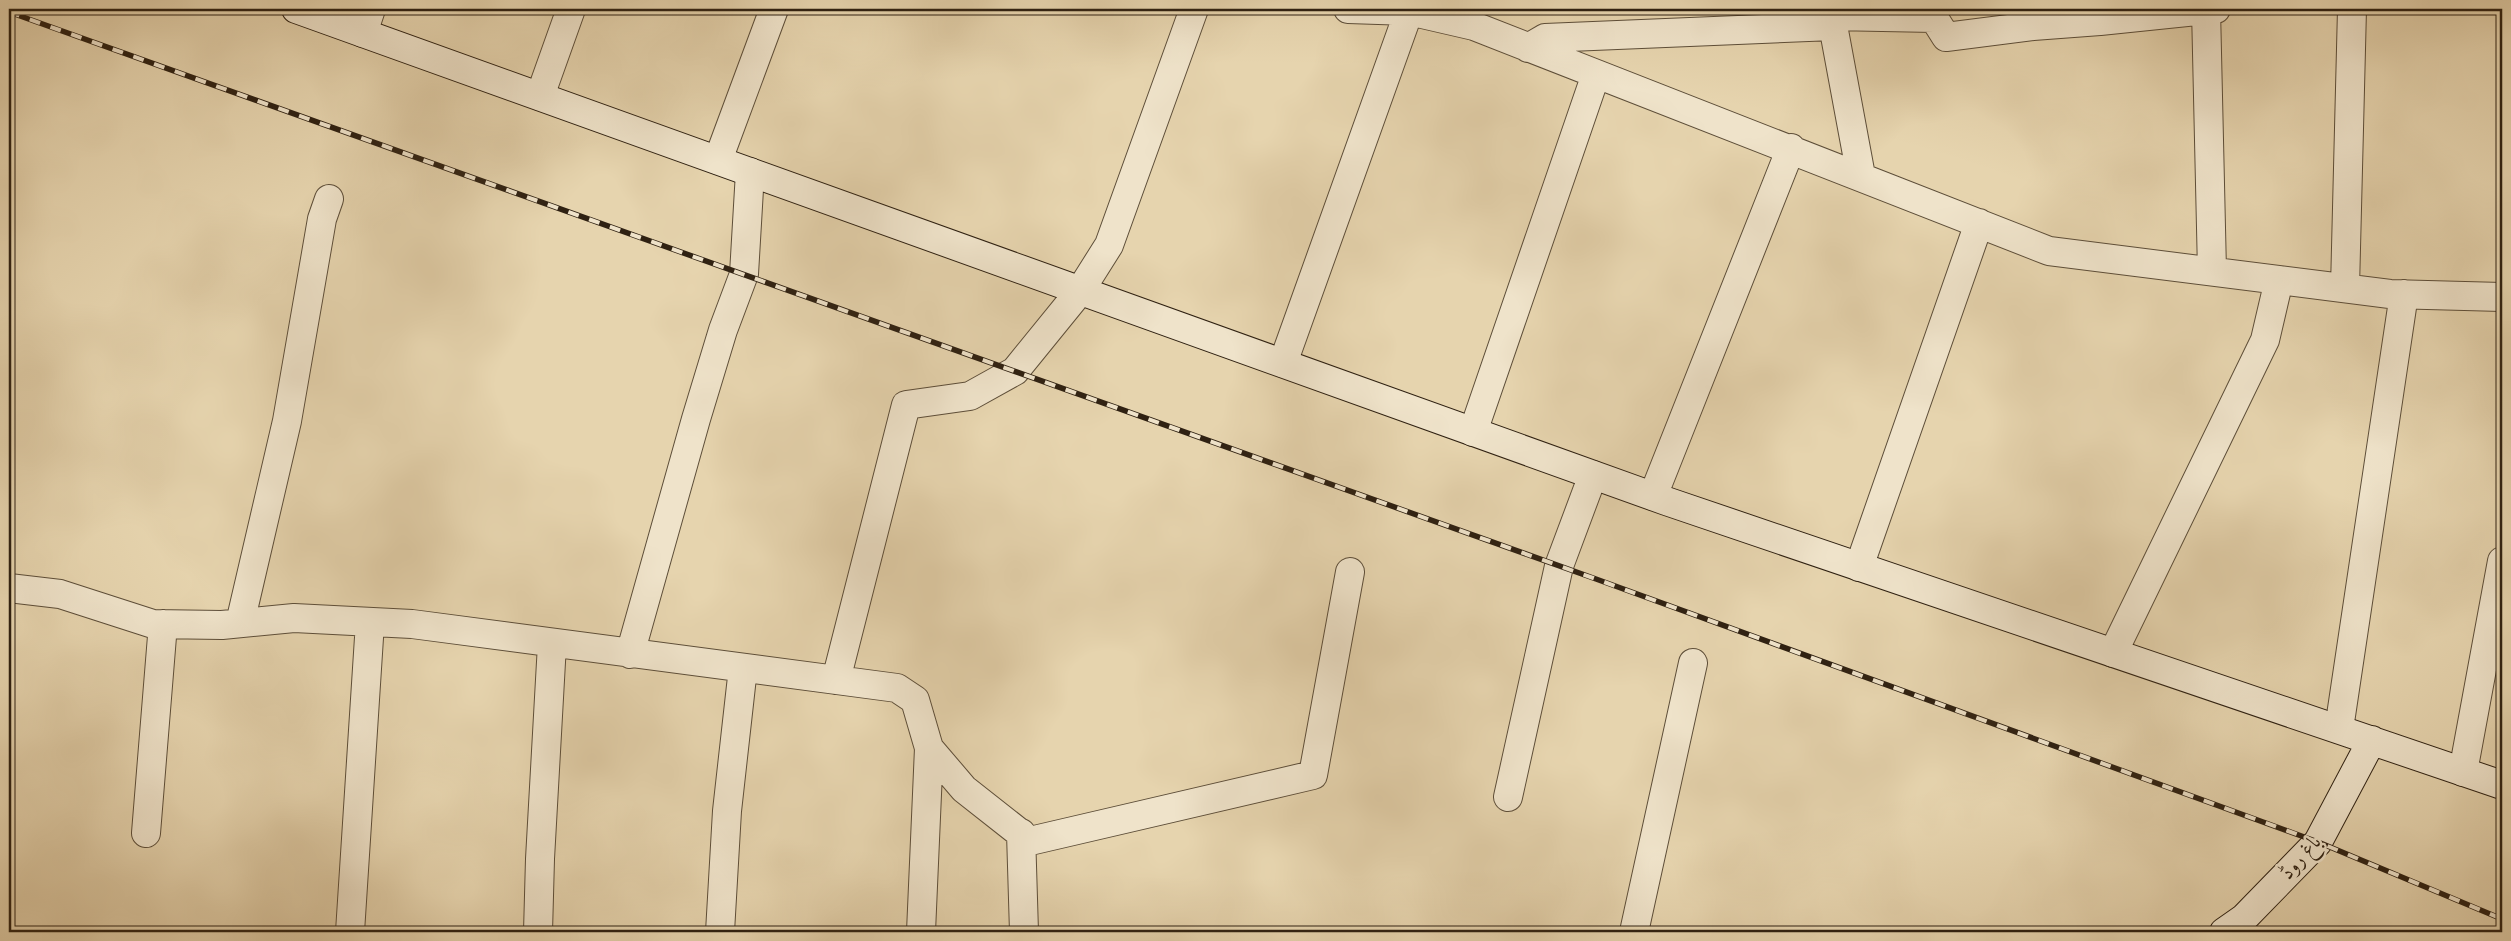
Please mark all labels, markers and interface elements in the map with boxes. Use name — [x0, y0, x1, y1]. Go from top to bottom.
street label: باغ روڈ — [2274, 830, 2330, 888]

